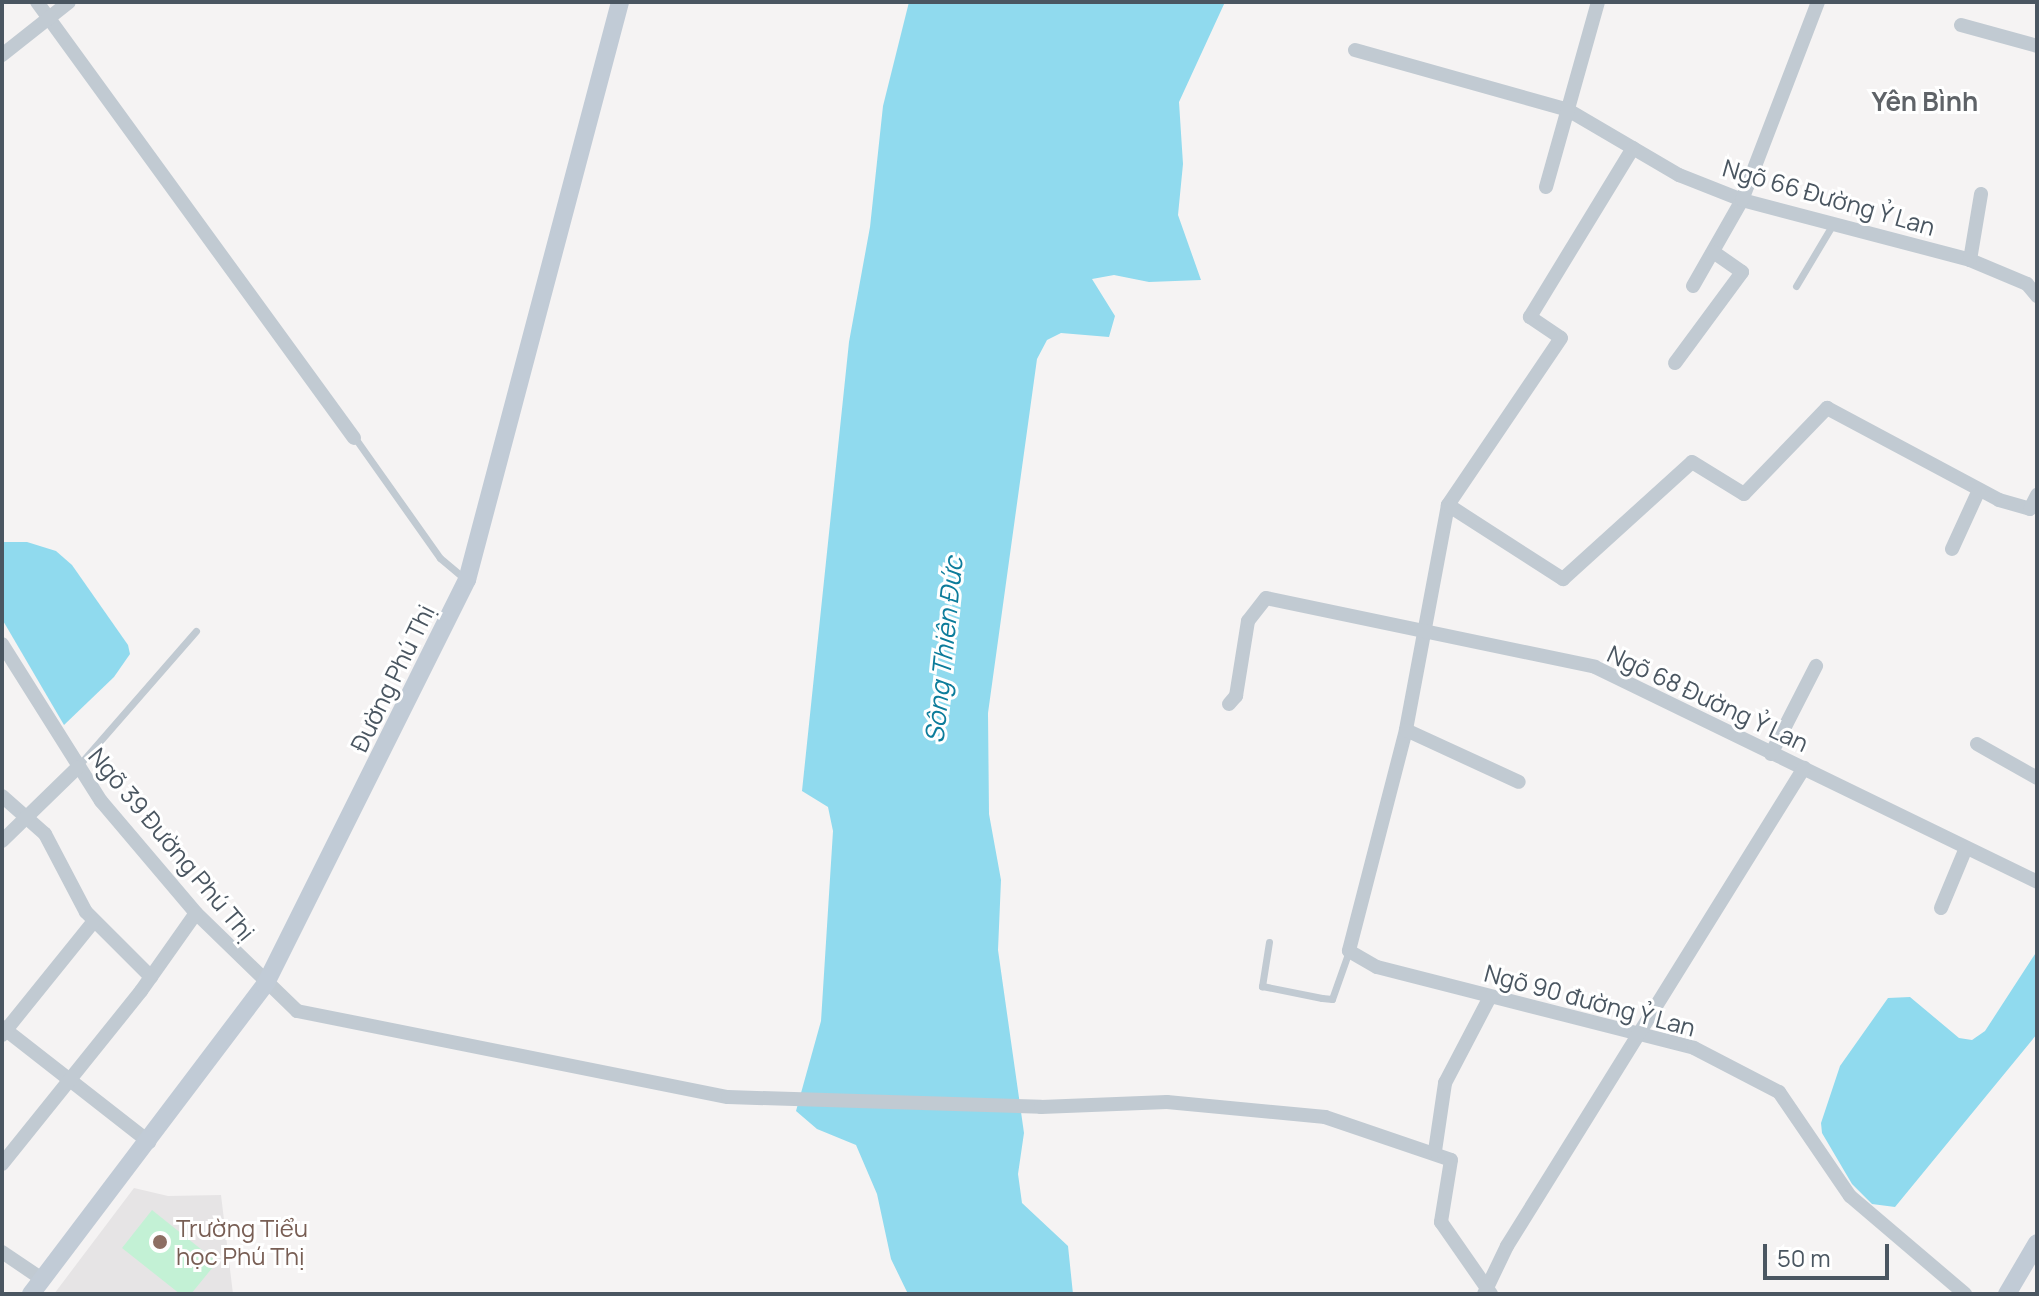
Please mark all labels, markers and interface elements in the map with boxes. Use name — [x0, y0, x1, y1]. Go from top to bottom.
district label: Yên Bình — [1872, 86, 1978, 118]
street label: Ngõ 66 Đường Ỷ Lan — [1719, 153, 1939, 241]
water label: Sông Thiên Đức — [919, 555, 969, 745]
street label: Đường Phú Thị — [344, 600, 440, 756]
street label: Ngõ 68 Đường Ỷ Lan — [1603, 639, 1813, 757]
street label: Ngõ 39 Đường Phú Thị — [83, 742, 261, 946]
street label: Ngõ 90 đường Ỷ Lan — [1481, 958, 1699, 1042]
place label: Trường Tiểu học Phú Thị — [176, 1214, 308, 1270]
scale bar — [1767, 1228, 1893, 1278]
marker: Trường Tiểu học Phú Thị — [151, 1233, 169, 1251]
text: 50 m — [1777, 1241, 1831, 1274]

